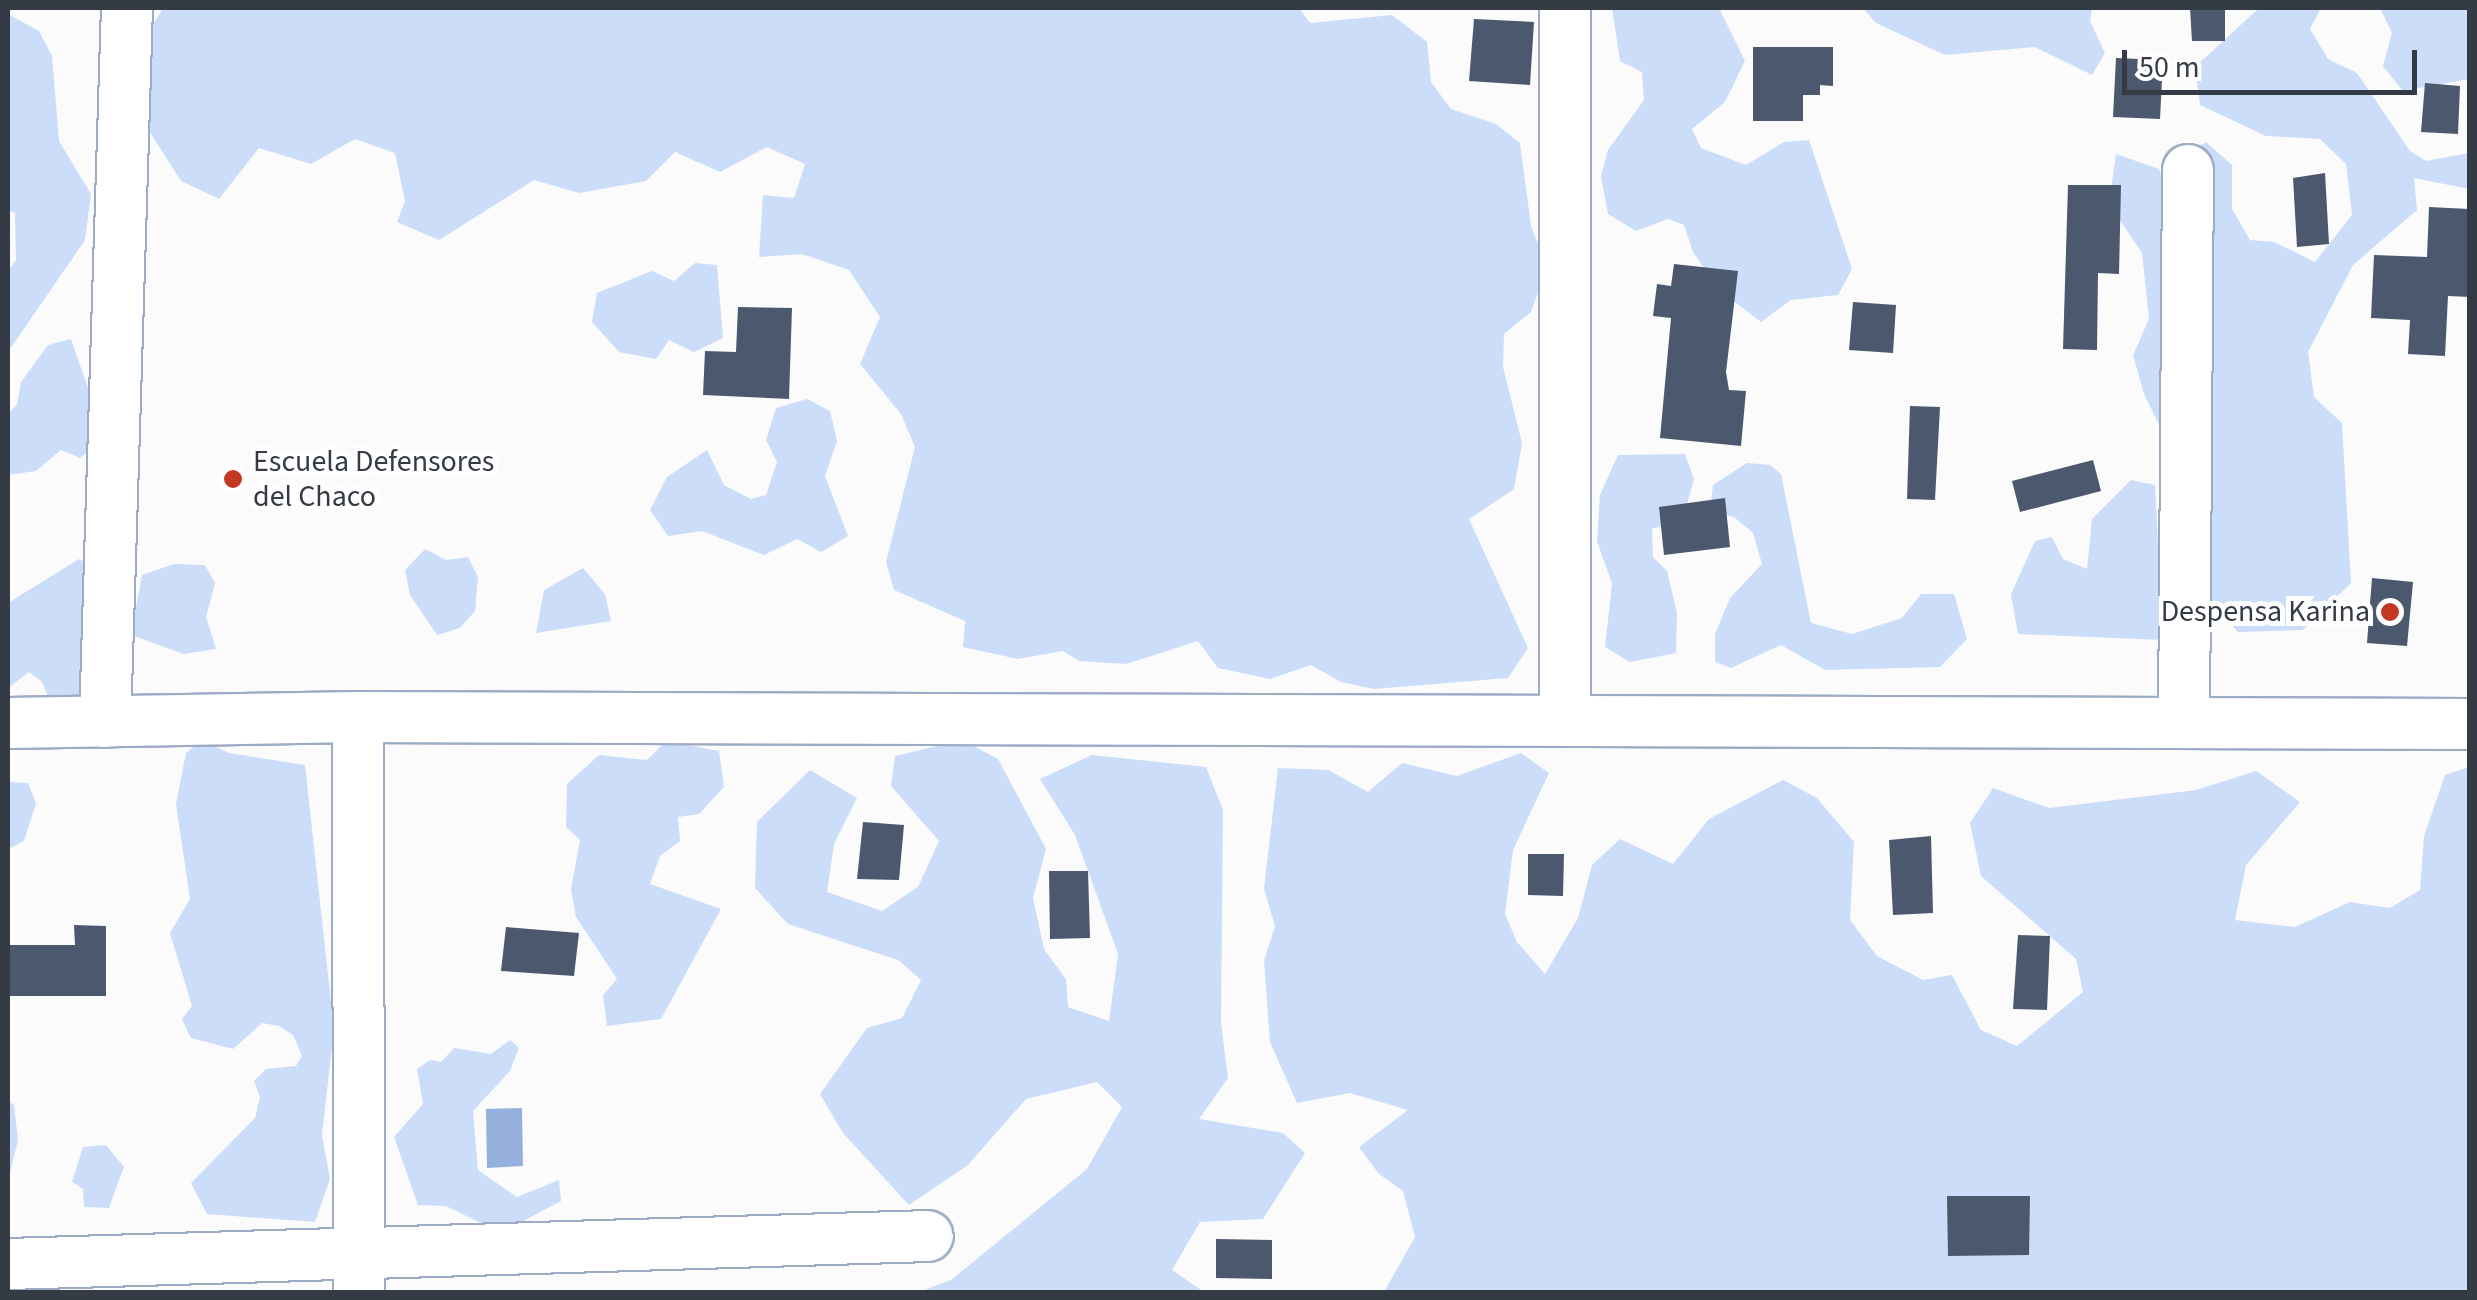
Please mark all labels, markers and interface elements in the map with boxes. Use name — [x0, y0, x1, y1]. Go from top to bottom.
scale bar — [2127, 30, 2422, 92]
text: 50 m — [2139, 46, 2200, 89]
place label: Escuela Defensores del Chaco — [253, 444, 494, 514]
marker: Escuela Defensores del Chaco — [222, 468, 244, 490]
place label: Despensa Karina — [2161, 594, 2370, 630]
marker: Despensa Karina — [2379, 601, 2401, 623]

